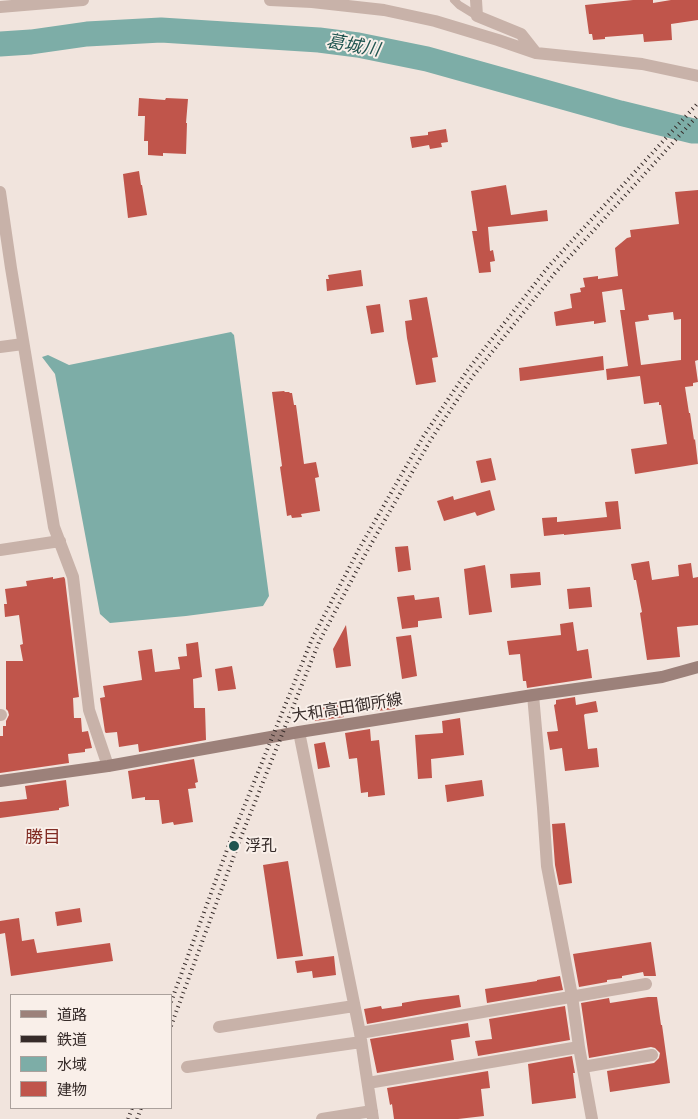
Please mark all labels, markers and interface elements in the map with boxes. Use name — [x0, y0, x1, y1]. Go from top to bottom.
water label: 葛城川 — [325, 31, 381, 61]
street label: 大和高田御所線 — [290, 690, 404, 726]
district label: 勝目 — [25, 827, 61, 849]
place label: 浮孔 — [245, 836, 277, 856]
marker: 浮孔 — [227, 839, 241, 853]
legend — [10, 994, 172, 1109]
text: 道路 — [57, 1006, 87, 1024]
text: 鉄道 — [57, 1031, 87, 1049]
text: 水域 — [57, 1056, 87, 1074]
text: 建物 — [57, 1081, 87, 1099]

